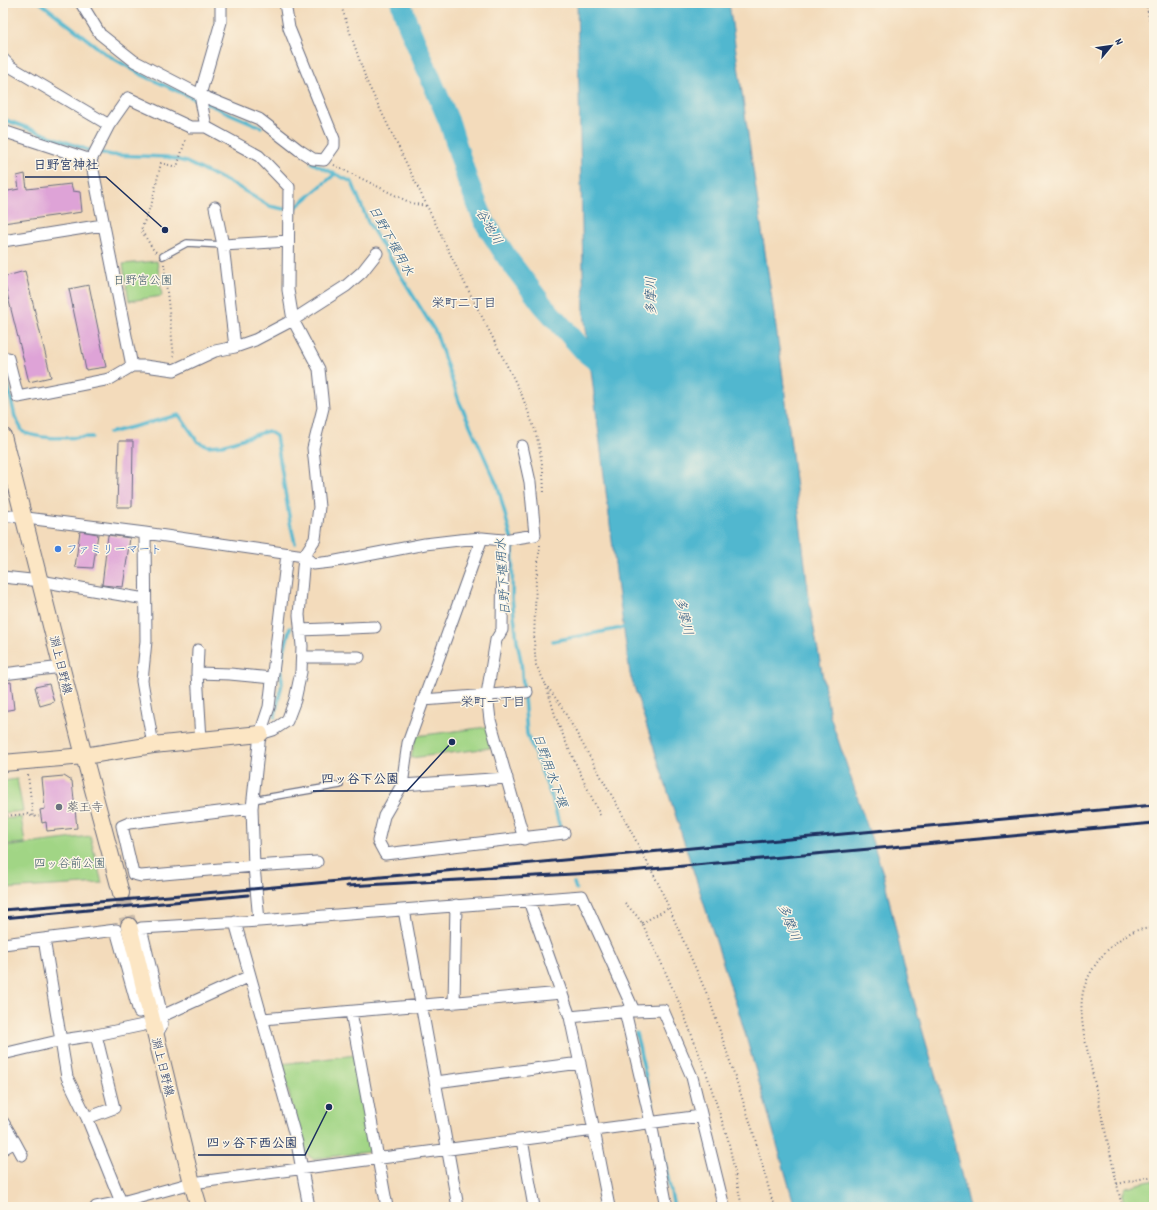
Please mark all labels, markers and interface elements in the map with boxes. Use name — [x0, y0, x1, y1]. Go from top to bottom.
north arrow — [1091, 26, 1131, 66]
text: N — [1110, 36, 1127, 49]
callout: 日野宮神社 — [25, 152, 106, 177]
text: 日野宮神社 — [33, 157, 99, 176]
water label: 日野下堰用水 — [363, 202, 417, 280]
water label: 谷地川 — [470, 206, 506, 249]
park label: 日野宮公園 — [113, 273, 173, 290]
water label: 多摩川 — [643, 276, 662, 316]
district label: 栄町二丁目 — [431, 295, 497, 314]
water label: 日野下堰用水 — [492, 537, 517, 616]
place label: ファミリーマート — [66, 542, 162, 559]
marker: ファミリーマート — [53, 544, 63, 554]
water label: 多摩川 — [669, 595, 697, 638]
street label: 淵上日野線 — [44, 634, 75, 697]
district label: 栄町一丁目 — [460, 694, 526, 713]
water label: 日野用水下堰 — [526, 731, 572, 813]
callout: 四ッ谷下公園 — [313, 766, 407, 791]
text: 四ッ谷下公園 — [321, 771, 399, 790]
place label: 薬王寺 — [67, 800, 103, 817]
marker: 薬王寺 — [54, 802, 64, 812]
park label: 四ッ谷前公園 — [34, 856, 106, 873]
water label: 多摩川 — [772, 901, 804, 945]
street label: 淵上日野線 — [146, 1036, 177, 1099]
callout: 四ッ谷下西公園 — [198, 1130, 305, 1155]
text: 四ッ谷下西公園 — [206, 1135, 298, 1154]

